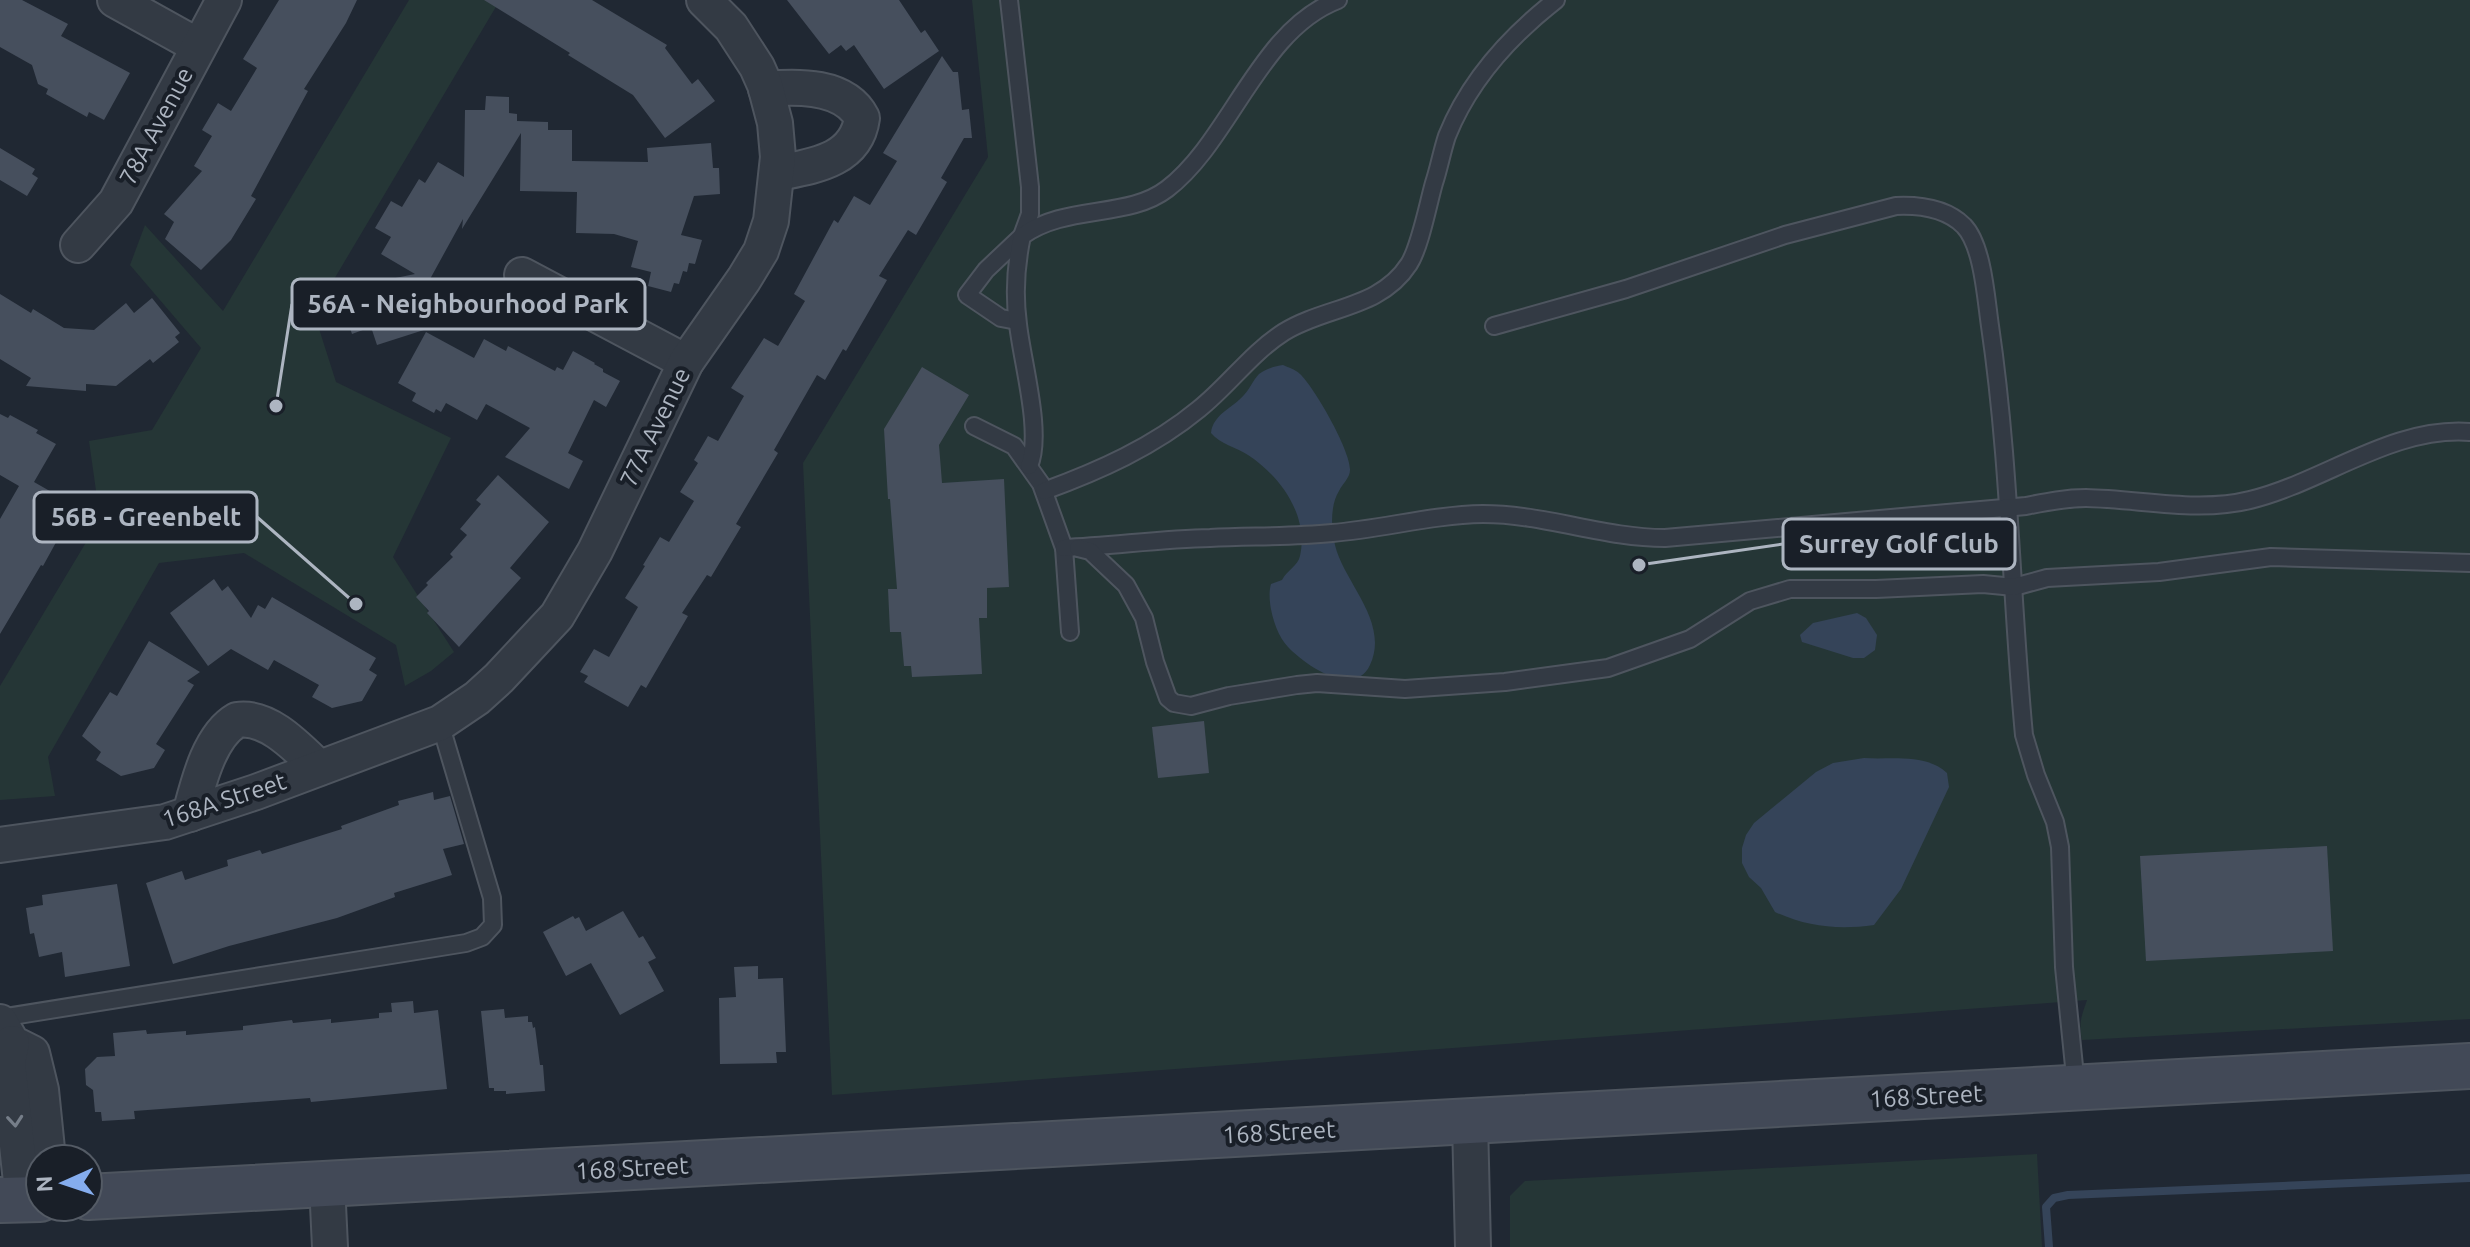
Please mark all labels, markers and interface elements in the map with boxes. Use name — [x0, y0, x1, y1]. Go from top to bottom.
street label: 78A Avenue — [114, 63, 198, 189]
callout: 56A - Neighbourhood Park — [292, 279, 645, 329]
text: 56A - Neighbourhood Park — [307, 289, 629, 318]
street label: 77A Avenue — [615, 363, 695, 491]
callout: 56B - Greenbelt — [34, 492, 257, 542]
text: 56B - Greenbelt — [51, 502, 241, 531]
callout: Surrey Golf Club — [1783, 519, 2015, 569]
text: Surrey Golf Club — [1799, 529, 1999, 558]
street label: 168A Street — [159, 767, 290, 833]
street label: 168 Street — [1869, 1080, 1984, 1112]
one-way arrow — [7, 1115, 24, 1128]
street label: 168 Street — [1222, 1116, 1337, 1148]
north arrow — [24, 1143, 104, 1223]
street label: 168 Street — [575, 1152, 690, 1184]
text: N — [31, 1175, 56, 1193]

